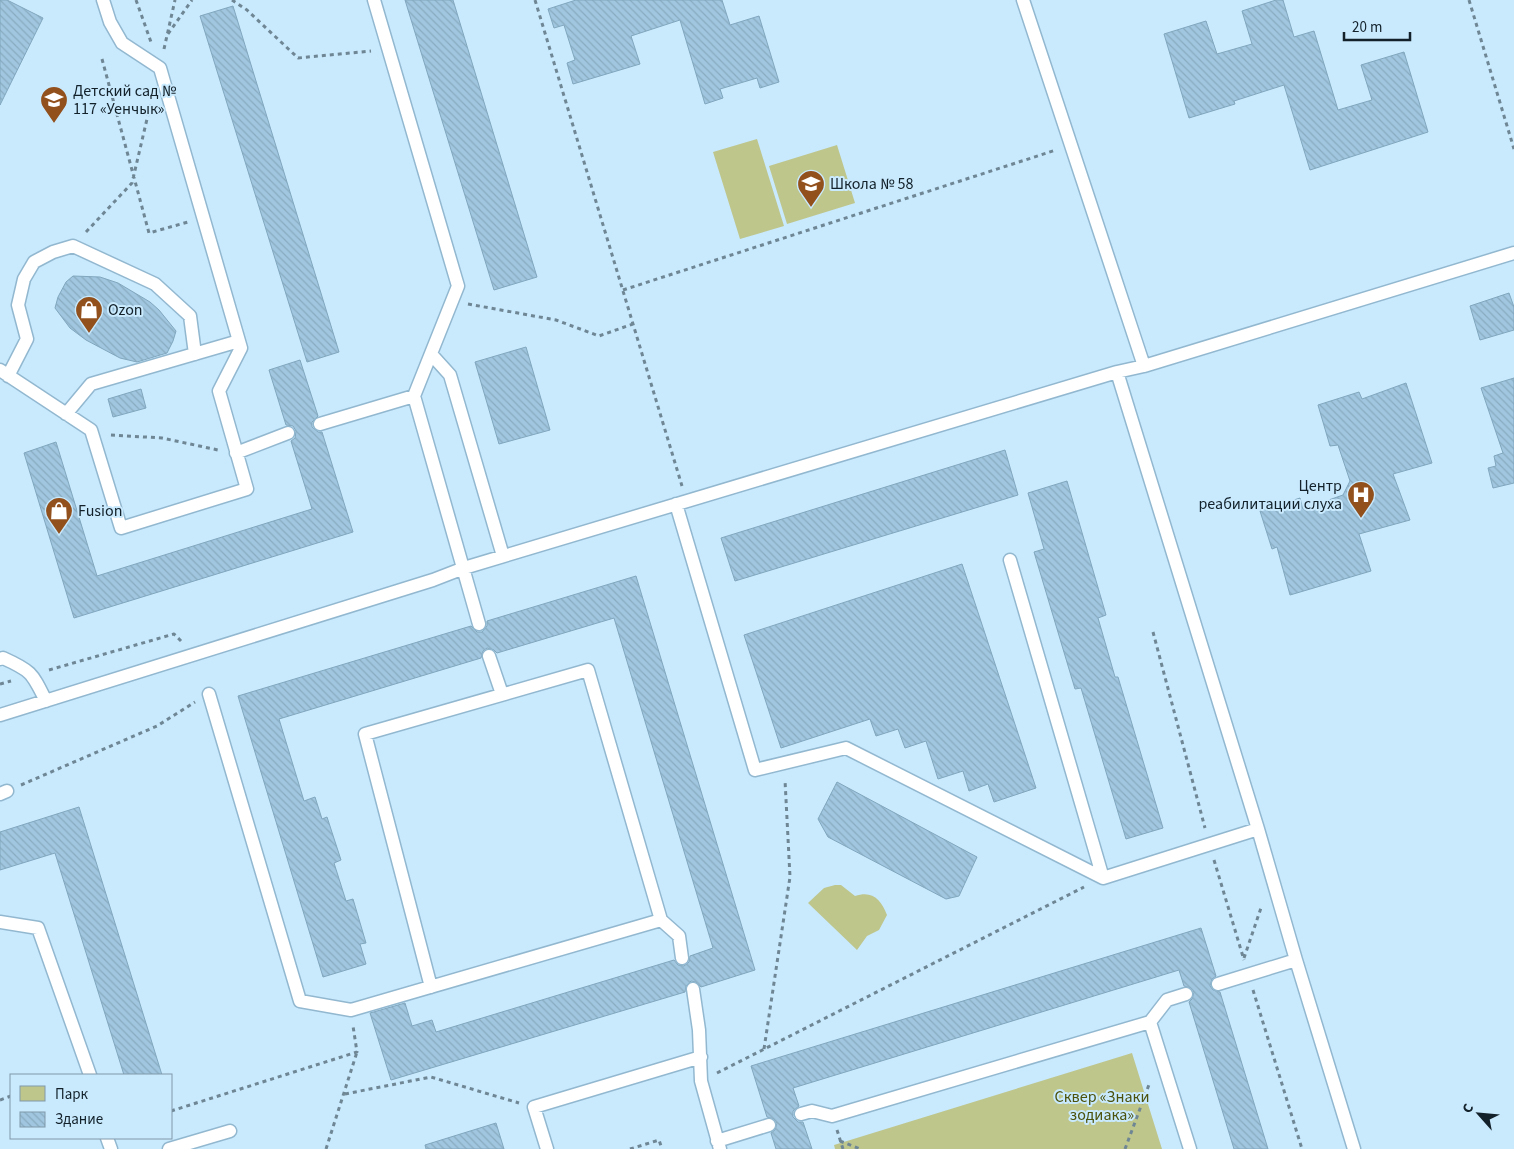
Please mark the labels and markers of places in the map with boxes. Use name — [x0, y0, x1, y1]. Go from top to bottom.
place label: Детский сад № 117 «Уенчык» — [73, 80, 177, 120]
school or university icon: Детский сад № 117 «Уенчык» — [39, 85, 69, 124]
school or university icon: Школа № 58 — [796, 169, 826, 208]
place label: Школа № 58 — [830, 173, 914, 195]
shop icon: Ozon — [74, 295, 104, 334]
place label: Ozon — [108, 299, 143, 321]
place label: Центр реабилитации слуха — [1198, 475, 1342, 515]
hospital icon: Центр реабилитации слуха — [1346, 480, 1376, 519]
shop icon: Fusion — [44, 496, 74, 535]
place label: Fusion — [78, 500, 122, 522]

